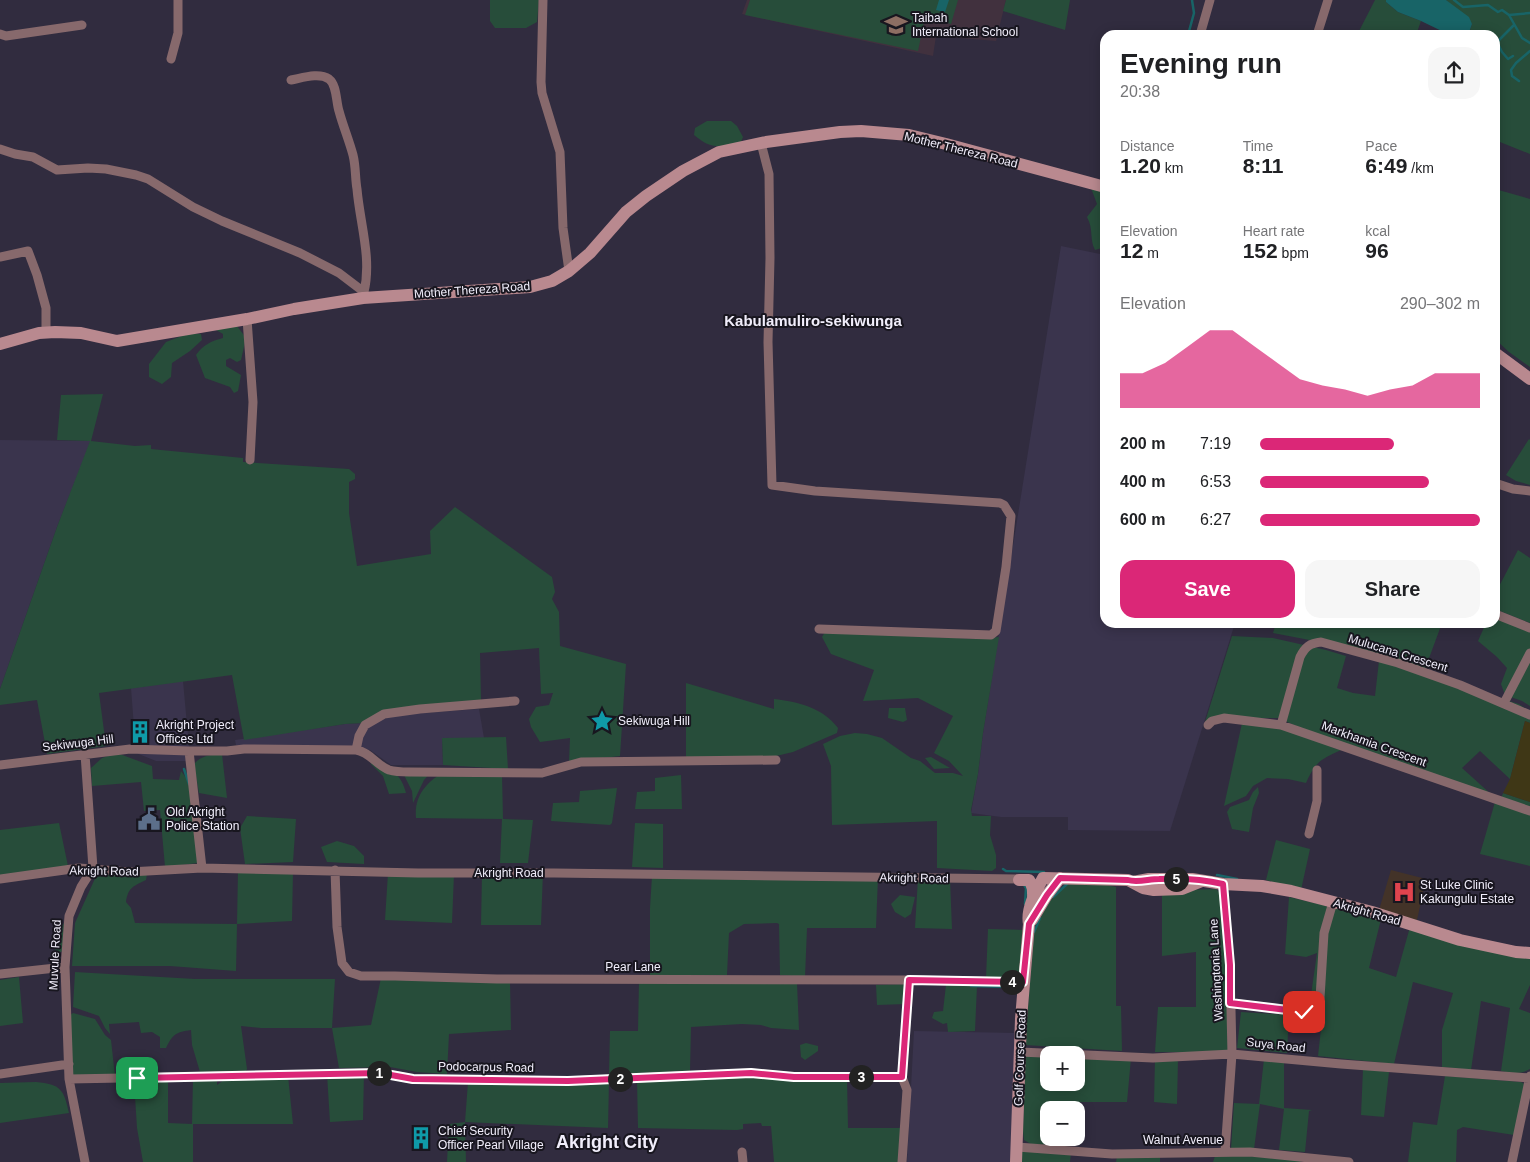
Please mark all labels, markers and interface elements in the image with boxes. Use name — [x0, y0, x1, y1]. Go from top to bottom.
place label: Taibah International School — [912, 11, 1018, 39]
school or university icon: Taibah International School — [883, 12, 909, 38]
button: share — [1428, 47, 1480, 99]
text: Evening run — [1120, 48, 1282, 79]
text: 20:38 — [1120, 83, 1160, 100]
street label: Mother Thereza Road — [903, 129, 1019, 171]
text: Distance — [1120, 138, 1174, 154]
text: Time — [1243, 138, 1273, 154]
text: Pace — [1365, 138, 1397, 154]
text: 1.20 — [1120, 154, 1161, 177]
text: 8:11 — [1243, 154, 1284, 177]
text: 6:49 — [1365, 154, 1407, 177]
text: km — [1161, 160, 1183, 176]
text: /km — [1407, 160, 1434, 176]
text: Elevation — [1120, 223, 1178, 239]
text: Heart rate — [1243, 223, 1305, 239]
text: kcal — [1365, 223, 1390, 239]
text: 12 — [1120, 239, 1143, 262]
text: 152 — [1243, 239, 1278, 262]
text: 96 — [1365, 239, 1389, 262]
text: m — [1143, 245, 1159, 261]
text: bpm — [1278, 245, 1309, 261]
street label: Mother Thereza Road — [413, 279, 531, 301]
text: Elevation — [1120, 295, 1186, 312]
text: 290–302 m — [1400, 295, 1480, 312]
district label: Kabulamuliro-sekiwunga — [724, 312, 902, 329]
text: 200 m — [1120, 435, 1165, 452]
text: 7:19 — [1200, 435, 1231, 452]
text: 400 m — [1120, 473, 1165, 490]
text: 6:53 — [1200, 473, 1231, 490]
text: 600 m — [1120, 511, 1165, 528]
text: 6:27 — [1200, 511, 1231, 528]
button: Save — [1120, 560, 1295, 618]
button: Share — [1305, 560, 1480, 618]
street label: Mulucana Crescent — [1347, 631, 1450, 675]
place icon: Sekiwuga Hill — [589, 708, 615, 734]
place label: Sekiwuga Hill — [618, 714, 690, 728]
place label: Akright Project Offices Ltd — [156, 718, 235, 746]
street label: Markhamia Crescent — [1320, 718, 1429, 770]
building icon: Akright Project Offices Ltd — [127, 719, 153, 745]
street label: Sekiwuga Hill — [41, 732, 115, 754]
place label: Old Akright Police Station — [166, 805, 239, 833]
public building icon: Old Akright Police Station — [136, 806, 162, 832]
street label: Akright Road — [69, 863, 139, 879]
street label: Akright Road — [474, 866, 544, 880]
pin: 5 — [1164, 866, 1188, 892]
street label: Akright Road — [879, 870, 949, 886]
text: 5 — [1173, 871, 1180, 887]
place label: St Luke Clinic Kakungulu Estate — [1420, 878, 1514, 906]
hospital icon: St Luke Clinic Kakungulu Estate — [1391, 879, 1417, 905]
street label: Akright Road — [1332, 896, 1402, 928]
street label: Washingtonia Lane — [1206, 918, 1226, 1021]
street label: Muvule Road — [46, 919, 64, 991]
street label: Pear Lane — [605, 960, 661, 974]
pin: 4 — [1000, 970, 1024, 994]
text: 4 — [1009, 974, 1016, 990]
pin — [1283, 991, 1325, 1033]
icon: check — [1290, 998, 1318, 1026]
street label: Golf Course Road — [1011, 1010, 1029, 1106]
street label: Suya Road — [1246, 1035, 1306, 1055]
map controls — [1040, 1046, 1085, 1146]
button: + — [1040, 1046, 1085, 1091]
pin — [116, 1057, 158, 1099]
street label: Podocarpus Road — [438, 1059, 534, 1075]
pin: 1 — [366, 1060, 392, 1086]
icon: arrive — [123, 1064, 151, 1092]
pin: 3 — [848, 1064, 874, 1090]
text: 1 — [376, 1065, 383, 1081]
pin: 2 — [608, 1066, 632, 1092]
text: 3 — [858, 1069, 865, 1085]
text: 2 — [617, 1071, 624, 1087]
button: − — [1040, 1101, 1085, 1146]
place label: Chief Security Officer Pearl Village — [438, 1124, 544, 1152]
building icon: Chief Security Officer Pearl Village — [408, 1125, 434, 1151]
district label: Akright City — [556, 1132, 658, 1152]
street label: Walnut Avenue — [1143, 1133, 1223, 1147]

